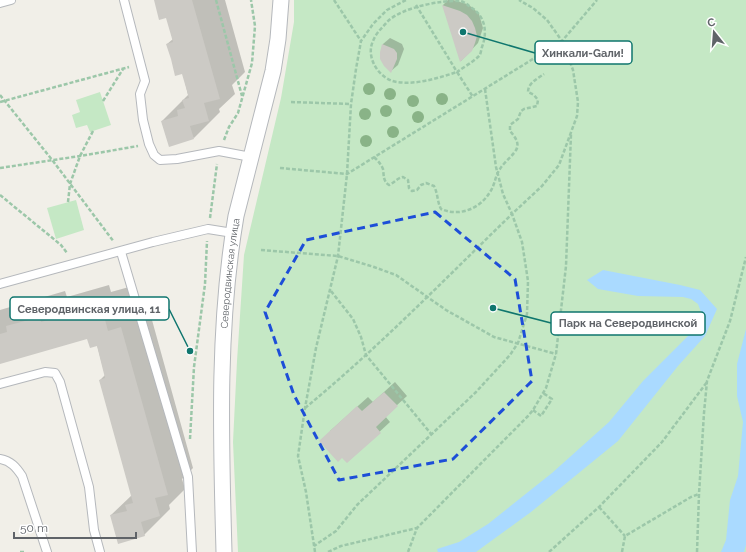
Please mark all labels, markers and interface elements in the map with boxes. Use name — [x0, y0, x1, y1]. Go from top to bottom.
north arrow — [694, 12, 734, 52]
text: С — [706, 15, 717, 30]
callout: Хинкали-Gали! — [535, 41, 632, 64]
text: Хинкали-Gали! — [541, 47, 624, 60]
street label: Северодвинская улица — [218, 217, 241, 329]
callout: Северодвинская улица, 11 — [10, 297, 169, 320]
text: Северодвинская улица, 11 — [18, 303, 161, 316]
callout: Парк на Северодвинской — [551, 312, 705, 335]
text: Парк на Северодвинской — [559, 317, 697, 330]
scale bar — [14, 514, 136, 540]
text: 50 m — [20, 521, 48, 535]

